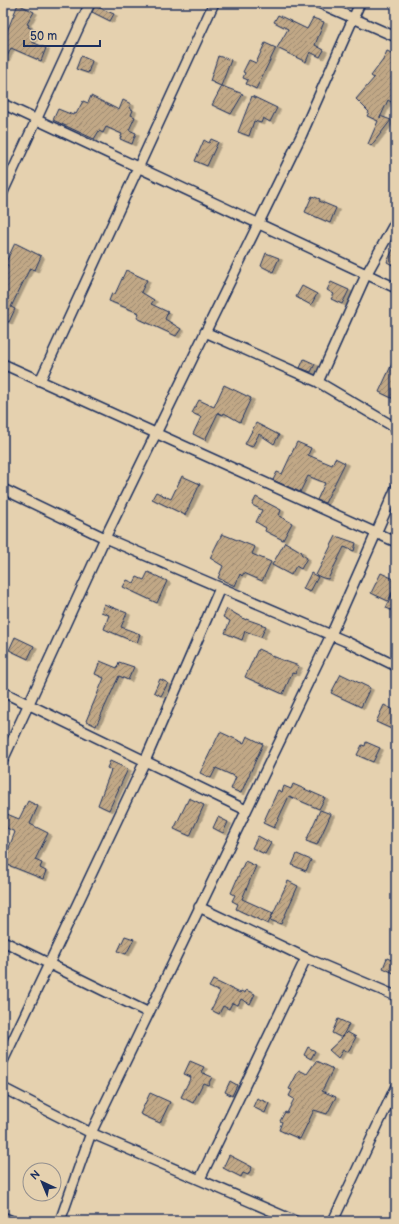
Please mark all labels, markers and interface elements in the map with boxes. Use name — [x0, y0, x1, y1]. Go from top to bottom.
scale bar — [24, 22, 100, 48]
text: 50 m — [30, 29, 57, 44]
north arrow — [22, 1162, 62, 1202]
text: N — [28, 1168, 43, 1183]

